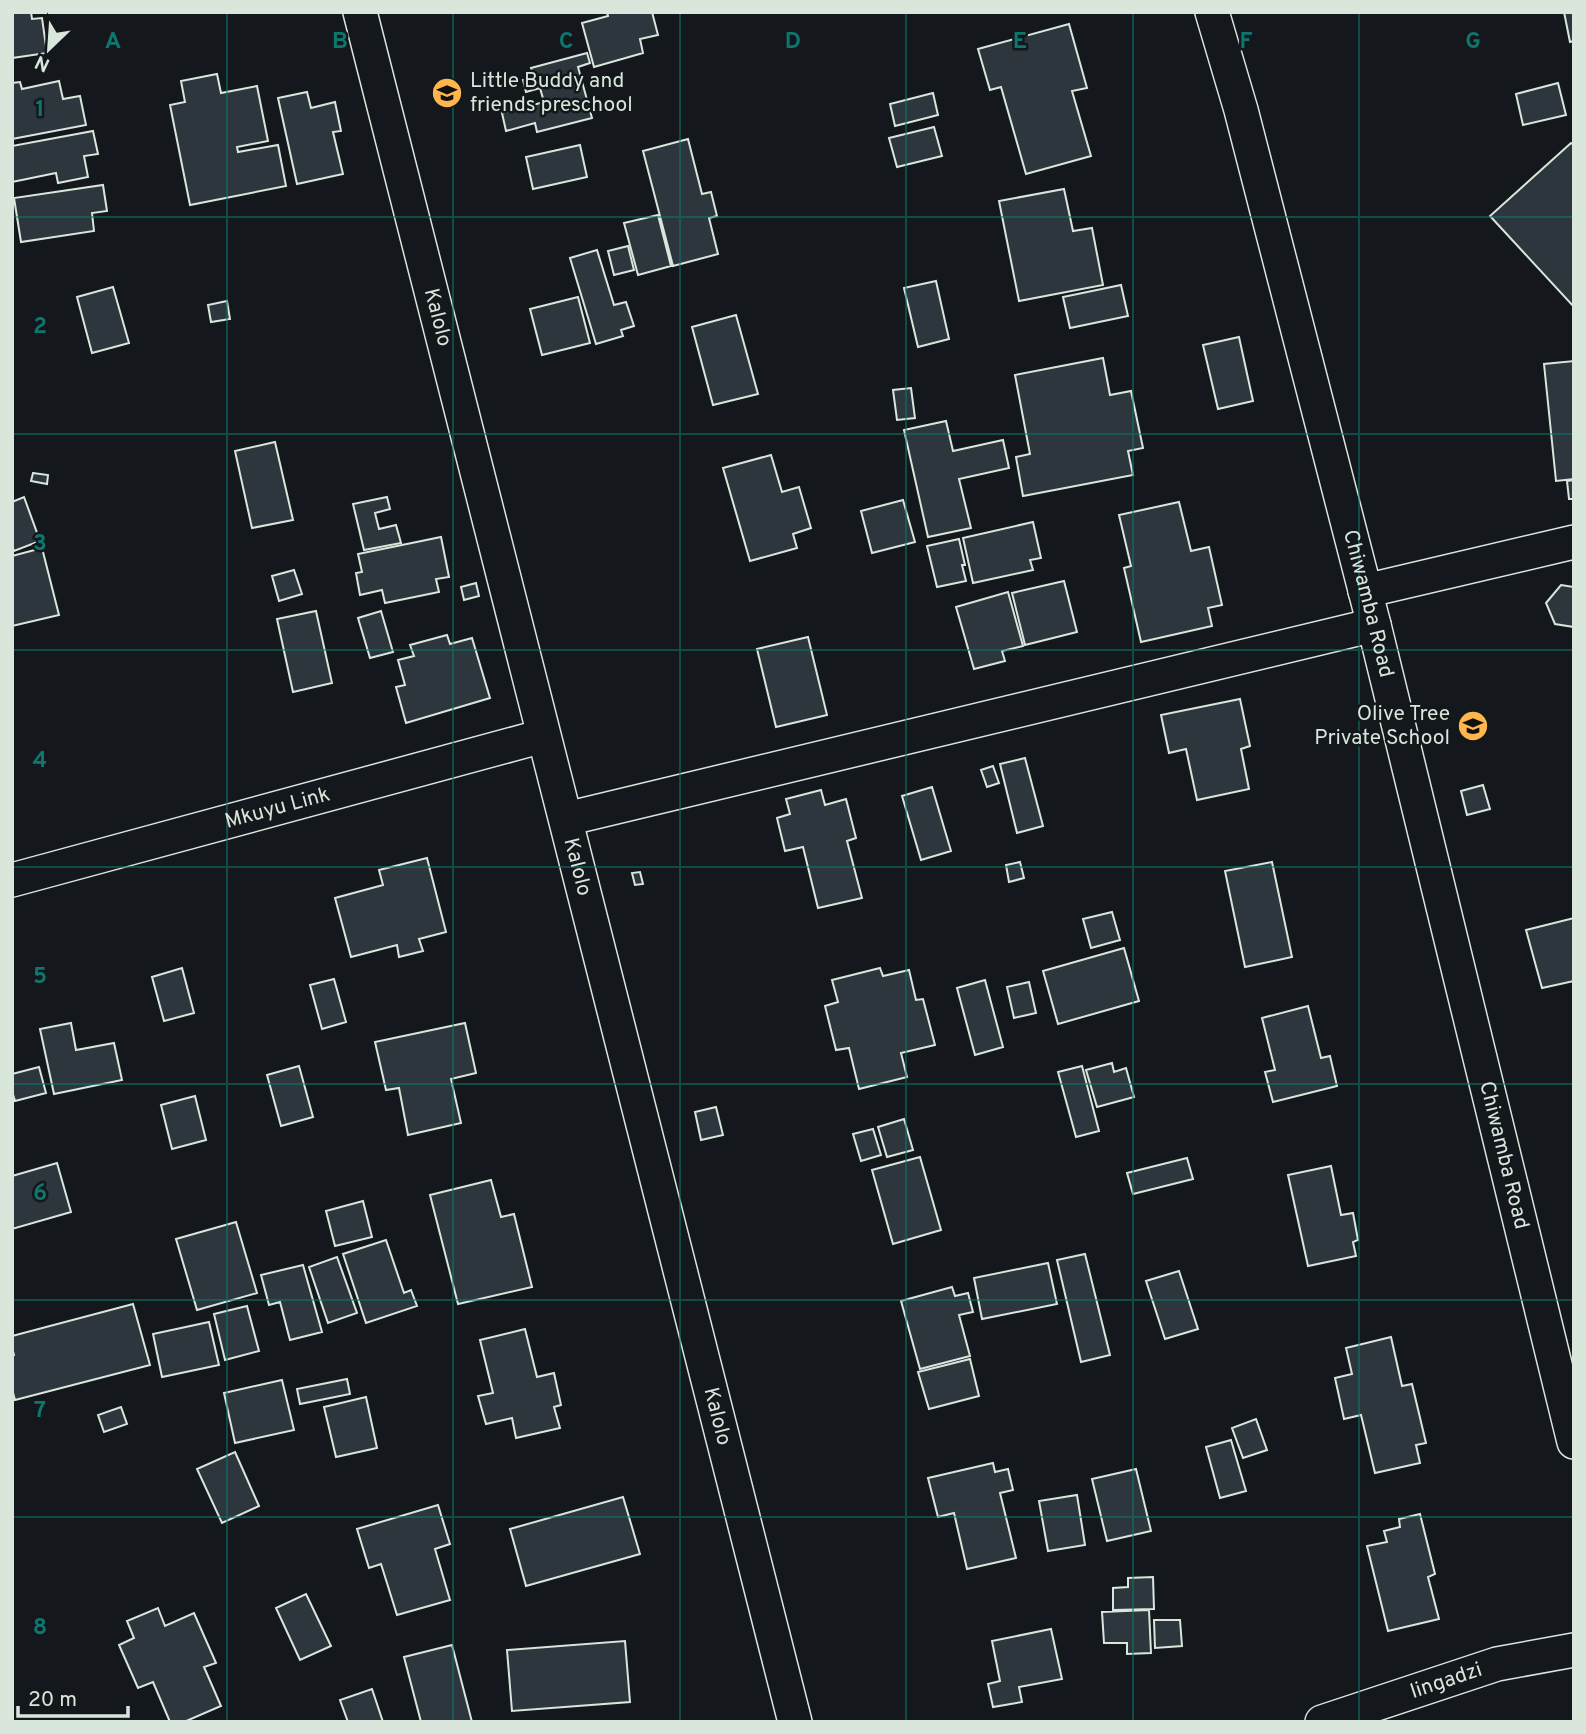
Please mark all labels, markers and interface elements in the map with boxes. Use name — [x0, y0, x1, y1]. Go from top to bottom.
north arrow — [14, 14, 84, 84]
text: A — [105, 28, 121, 57]
text: B — [332, 28, 348, 57]
text: C — [559, 28, 573, 57]
text: D — [785, 28, 801, 57]
text: E — [1013, 28, 1027, 57]
text: F — [1239, 28, 1253, 57]
text: G — [1465, 28, 1481, 57]
text: N — [31, 49, 54, 76]
place label: Little Buddy and friends preschool — [470, 68, 633, 119]
school or university icon: Little Buddy and friends preschool — [430, 76, 464, 110]
text: 1 — [35, 96, 45, 125]
street label: Kalolo — [417, 285, 458, 349]
text: 2 — [33, 313, 47, 342]
street label: Chiwamba Road — [1336, 527, 1400, 680]
text: 3 — [33, 530, 47, 559]
place label: Olive Tree Private School — [1314, 701, 1450, 752]
school or university icon: Olive Tree Private School — [1456, 709, 1490, 743]
text: 4 — [33, 747, 47, 776]
street label: Mkuyu Link — [222, 781, 333, 835]
street label: Kalolo — [557, 835, 598, 899]
text: 5 — [33, 963, 47, 992]
street label: Chiwamba Road — [1473, 1078, 1535, 1232]
text: 6 — [33, 1180, 47, 1209]
street label: Kalolo — [697, 1384, 738, 1448]
text: 7 — [34, 1397, 46, 1426]
text: 8 — [33, 1614, 47, 1643]
street label: lingadzi — [1407, 1656, 1486, 1705]
scale bar — [18, 1674, 128, 1718]
text: 20 m — [28, 1687, 77, 1714]

